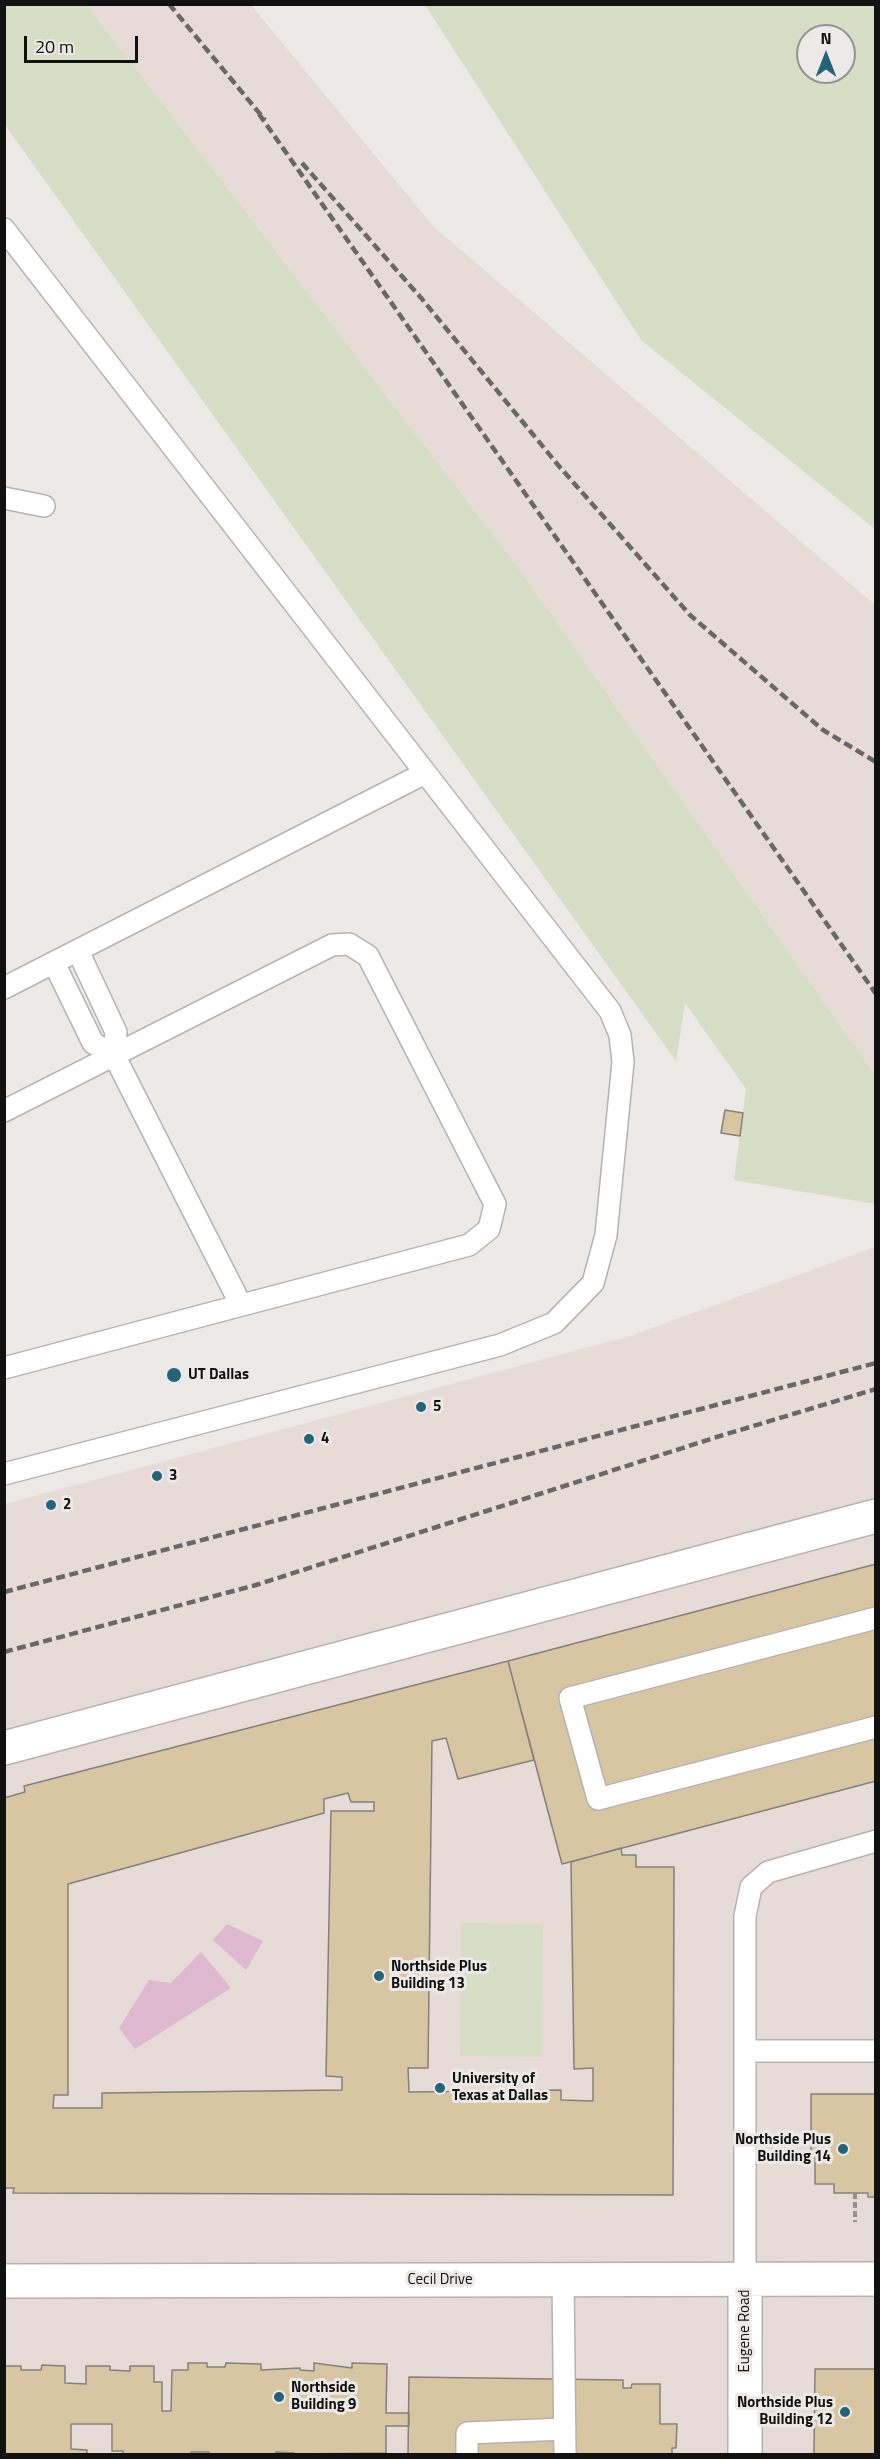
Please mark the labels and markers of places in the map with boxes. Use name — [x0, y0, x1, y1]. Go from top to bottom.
marker: UT Dallas — [165, 1366, 183, 1384]
place label: UT Dallas — [188, 1366, 249, 1384]
place label: 5 — [433, 1398, 441, 1416]
marker: 5 — [414, 1400, 428, 1414]
place label: 4 — [321, 1430, 329, 1448]
marker: 4 — [302, 1432, 316, 1446]
place label: 3 — [169, 1467, 177, 1485]
marker: 3 — [150, 1469, 164, 1483]
place label: 2 — [63, 1496, 71, 1514]
marker: 2 — [44, 1498, 58, 1512]
place label: Northside Plus Building 13 — [391, 1958, 487, 1993]
marker: Northside Plus Building 13 — [372, 1969, 386, 1983]
place label: University of Texas at Dallas — [452, 2070, 548, 2105]
marker: University of Texas at Dallas — [433, 2081, 447, 2095]
place label: Northside Plus Building 14 — [735, 2131, 831, 2166]
marker: Northside Plus Building 14 — [836, 2142, 850, 2156]
place label: Northside Building 9 — [291, 2379, 356, 2414]
marker: Northside Building 9 — [272, 2390, 286, 2404]
place label: Northside Plus Building 12 — [737, 2394, 833, 2429]
marker: Northside Plus Building 12 — [838, 2405, 852, 2419]

